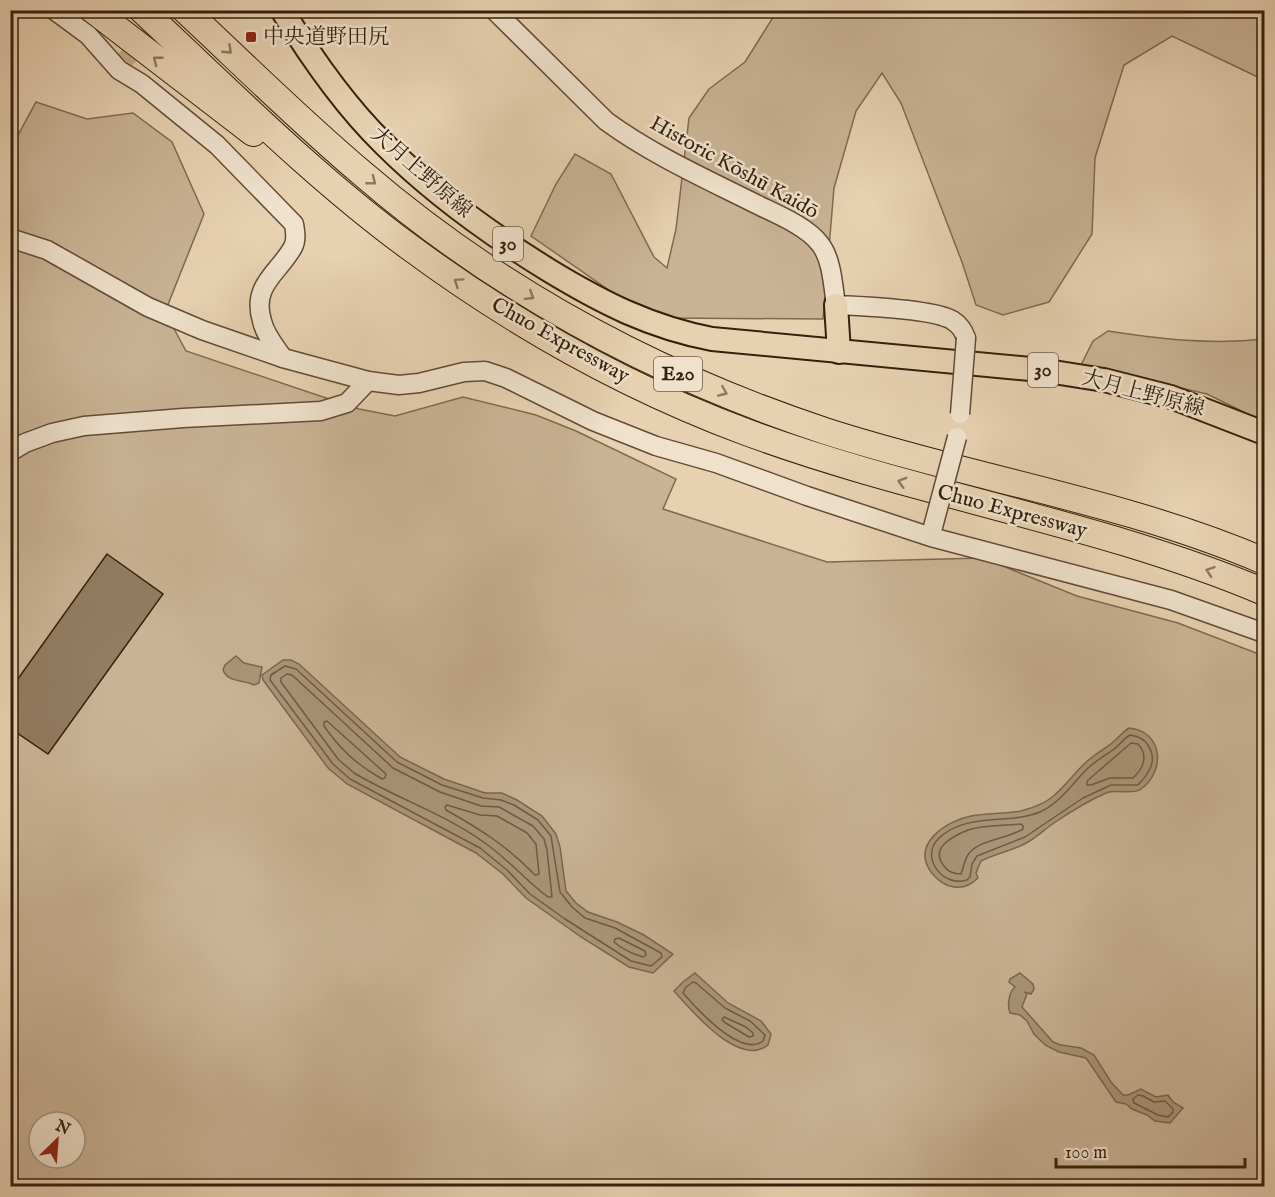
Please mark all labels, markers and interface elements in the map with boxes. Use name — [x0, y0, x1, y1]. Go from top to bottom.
place label: 中央道野田尻 — [263, 24, 389, 51]
marker: 中央道野田尻 — [244, 30, 258, 44]
one-way arrow — [221, 43, 231, 54]
one-way arrow — [153, 56, 164, 67]
street label: Historic Kōshū Kaidō — [645, 110, 823, 226]
street label: 大月上野原線 — [365, 121, 477, 225]
one-way arrow — [365, 174, 376, 185]
road number: 30 — [493, 227, 523, 261]
one-way arrow — [454, 278, 465, 289]
one-way arrow — [524, 288, 534, 300]
street label: Chuo Expressway — [486, 292, 634, 390]
road number: 30 — [1028, 353, 1058, 387]
road number: E20 — [654, 357, 702, 391]
street label: 大月上野原線 — [1079, 365, 1207, 423]
one-way arrow — [716, 385, 727, 397]
one-way arrow — [897, 477, 908, 489]
street label: Chuo Expressway — [934, 479, 1090, 545]
one-way arrow — [1205, 566, 1216, 579]
north arrow — [27, 1110, 87, 1170]
text: N — [51, 1116, 73, 1140]
scale bar — [1056, 1131, 1245, 1169]
text: 100 m — [1065, 1142, 1107, 1165]

